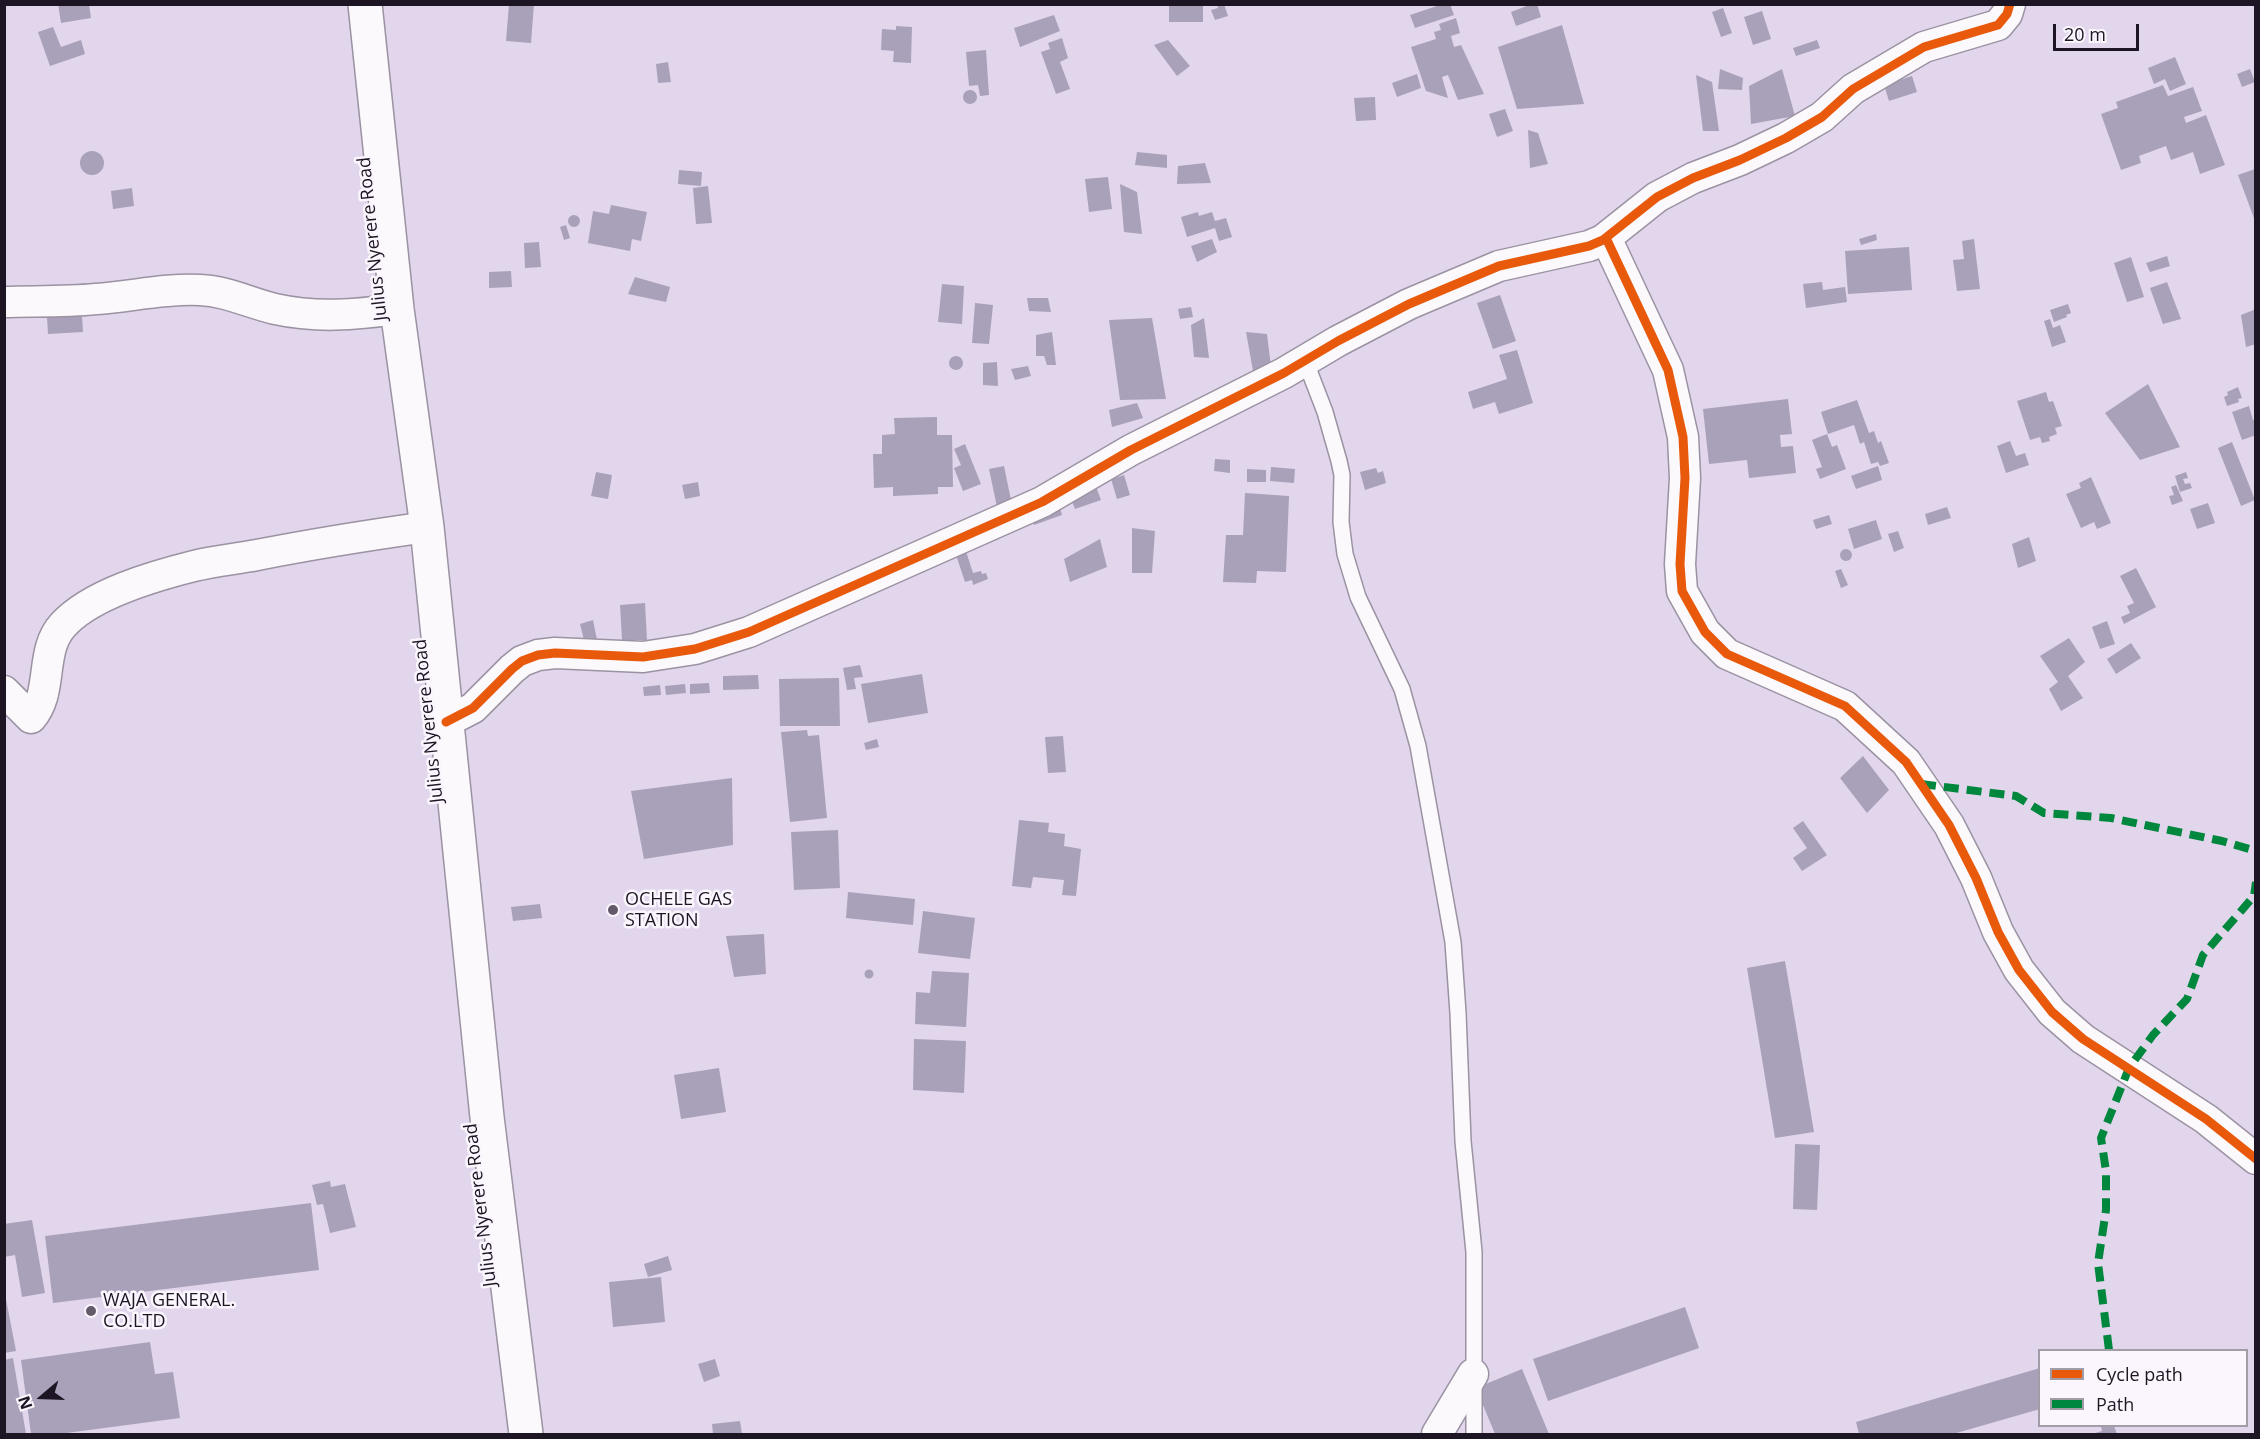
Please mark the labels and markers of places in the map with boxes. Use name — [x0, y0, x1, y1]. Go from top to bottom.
place label: OCHELE GAS STATION — [625, 889, 732, 932]
marker: OCHELE GAS STATION — [606, 903, 620, 917]
place label: WAJA GENERAL. CO.LTD — [103, 1290, 235, 1332]
marker: WAJA GENERAL. CO.LTD — [84, 1304, 98, 1318]

